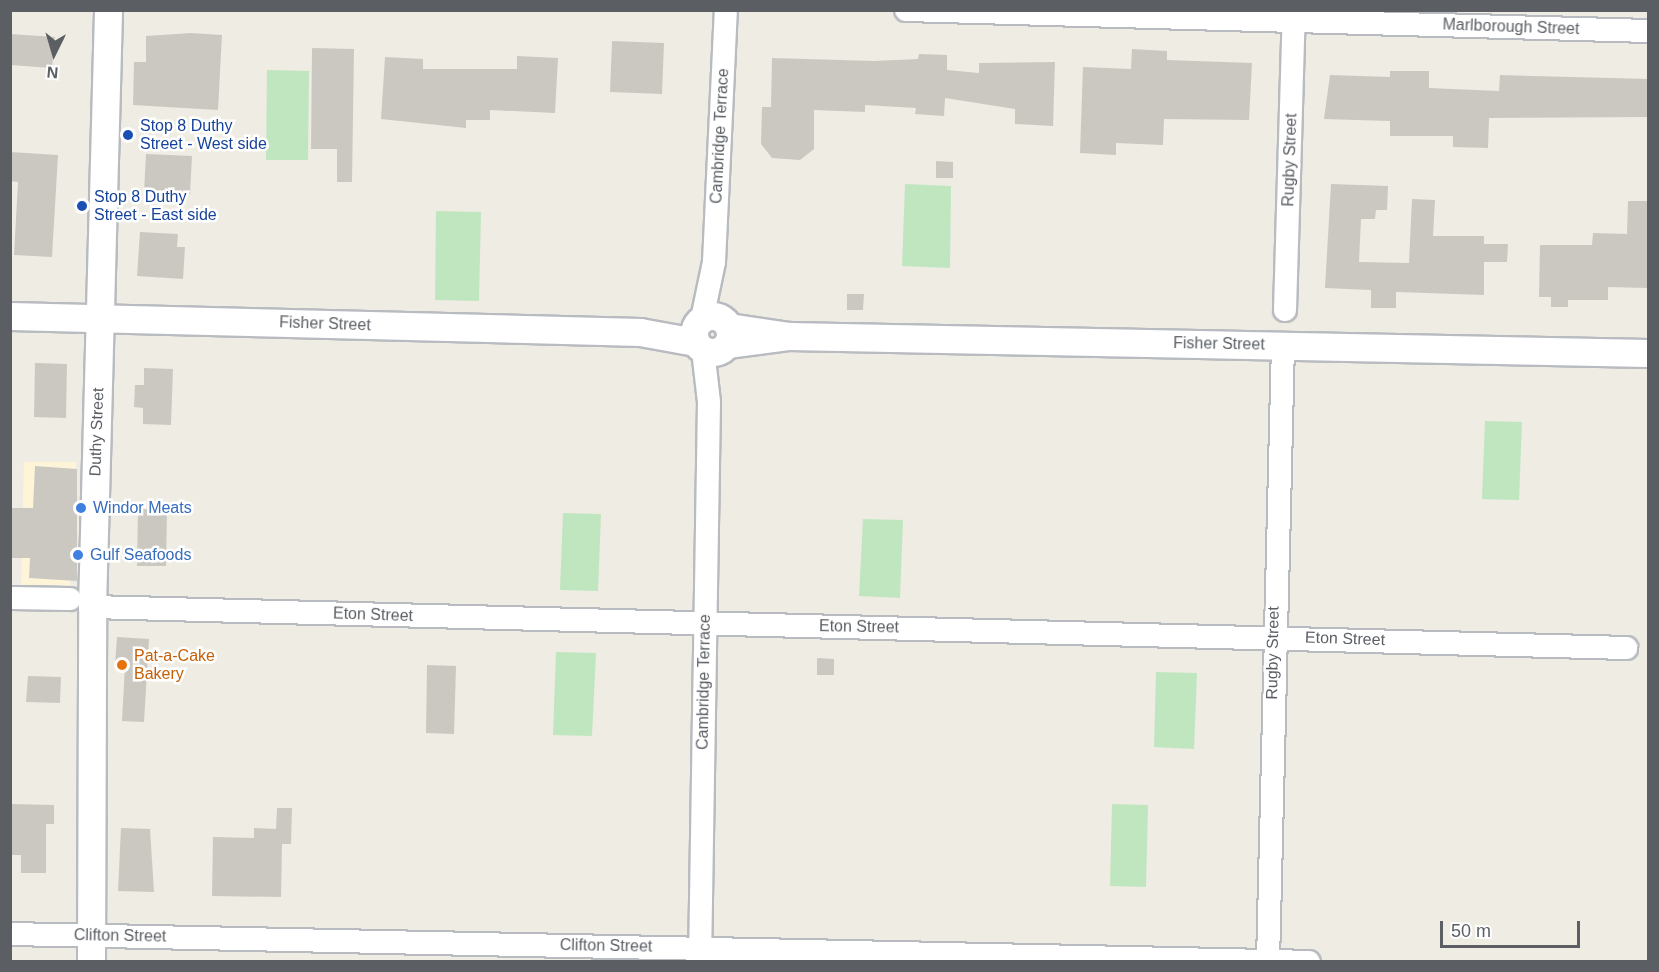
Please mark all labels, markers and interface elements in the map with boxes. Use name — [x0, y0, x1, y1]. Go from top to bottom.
street label: Marlborough Street — [1442, 15, 1580, 39]
north arrow — [24, 24, 84, 84]
text: N — [46, 63, 59, 81]
street label: Cambridge Terrace — [707, 68, 733, 204]
street label: Rugby Street — [1279, 113, 1301, 207]
place label: Stop 8 Duthy Street - West side — [140, 116, 267, 154]
marker: Stop 8 Duthy Street - West side — [121, 128, 135, 142]
place label: Stop 8 Duthy Street - East side — [94, 187, 217, 225]
marker: Stop 8 Duthy Street - East side — [75, 199, 89, 213]
street label: Fisher Street — [279, 313, 371, 335]
street label: Fisher Street — [1173, 334, 1265, 354]
street label: Duthy Street — [86, 387, 108, 477]
place label: Windor Meats — [93, 498, 192, 518]
marker: Windor Meats — [74, 501, 88, 515]
place label: Gulf Seafoods — [90, 545, 191, 565]
marker: Gulf Seafoods — [71, 548, 85, 562]
street label: Eton Street — [333, 604, 413, 626]
street label: Rugby Street — [1263, 606, 1283, 700]
street label: Cambridge Terrace — [693, 614, 715, 750]
street label: Eton Street — [819, 617, 899, 637]
street label: Eton Street — [1305, 628, 1385, 650]
place label: Pat-a-Cake Bakery — [134, 646, 215, 684]
marker: Pat-a-Cake Bakery — [115, 658, 129, 672]
scale bar — [1443, 909, 1582, 947]
text: 50 m — [1451, 921, 1491, 941]
street label: Clifton Street — [74, 926, 166, 946]
street label: Clifton Street — [560, 936, 652, 956]

